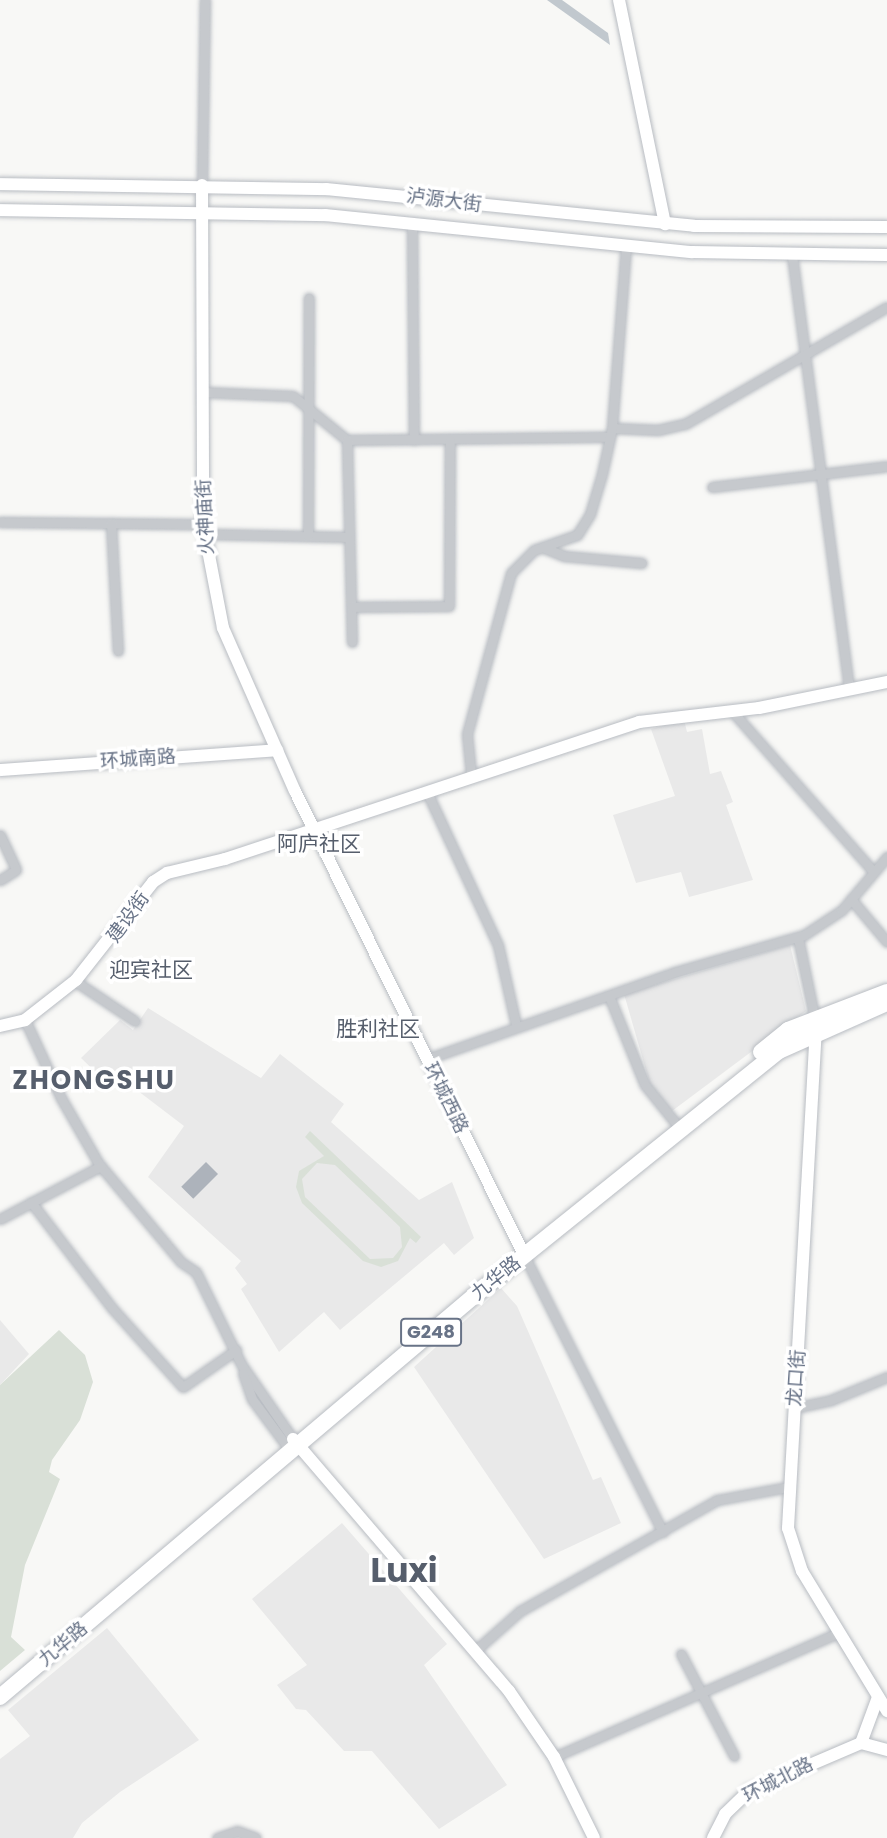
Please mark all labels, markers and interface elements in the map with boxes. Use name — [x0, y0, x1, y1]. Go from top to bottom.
street label: 泸源大街 — [405, 184, 483, 216]
street label: 火神庙街 — [192, 478, 218, 556]
street label: 环城南路 — [99, 745, 177, 773]
district label: 阿庐社区 — [277, 831, 361, 857]
street label: 建设街 — [102, 887, 154, 947]
district label: 迎宾社区 — [109, 957, 193, 983]
district label: 胜利社区 — [336, 1016, 420, 1042]
street label: 环城西路 — [419, 1059, 473, 1137]
district label: ZHONGSHU — [13, 1065, 175, 1097]
street label: 九华路 — [467, 1251, 525, 1305]
road number: G248 — [400, 1317, 462, 1346]
street label: 龙口街 — [783, 1349, 809, 1407]
district label: Luxi — [370, 1551, 438, 1591]
street label: 九华路 — [34, 1617, 92, 1671]
street label: 环城北路 — [739, 1753, 817, 1807]

